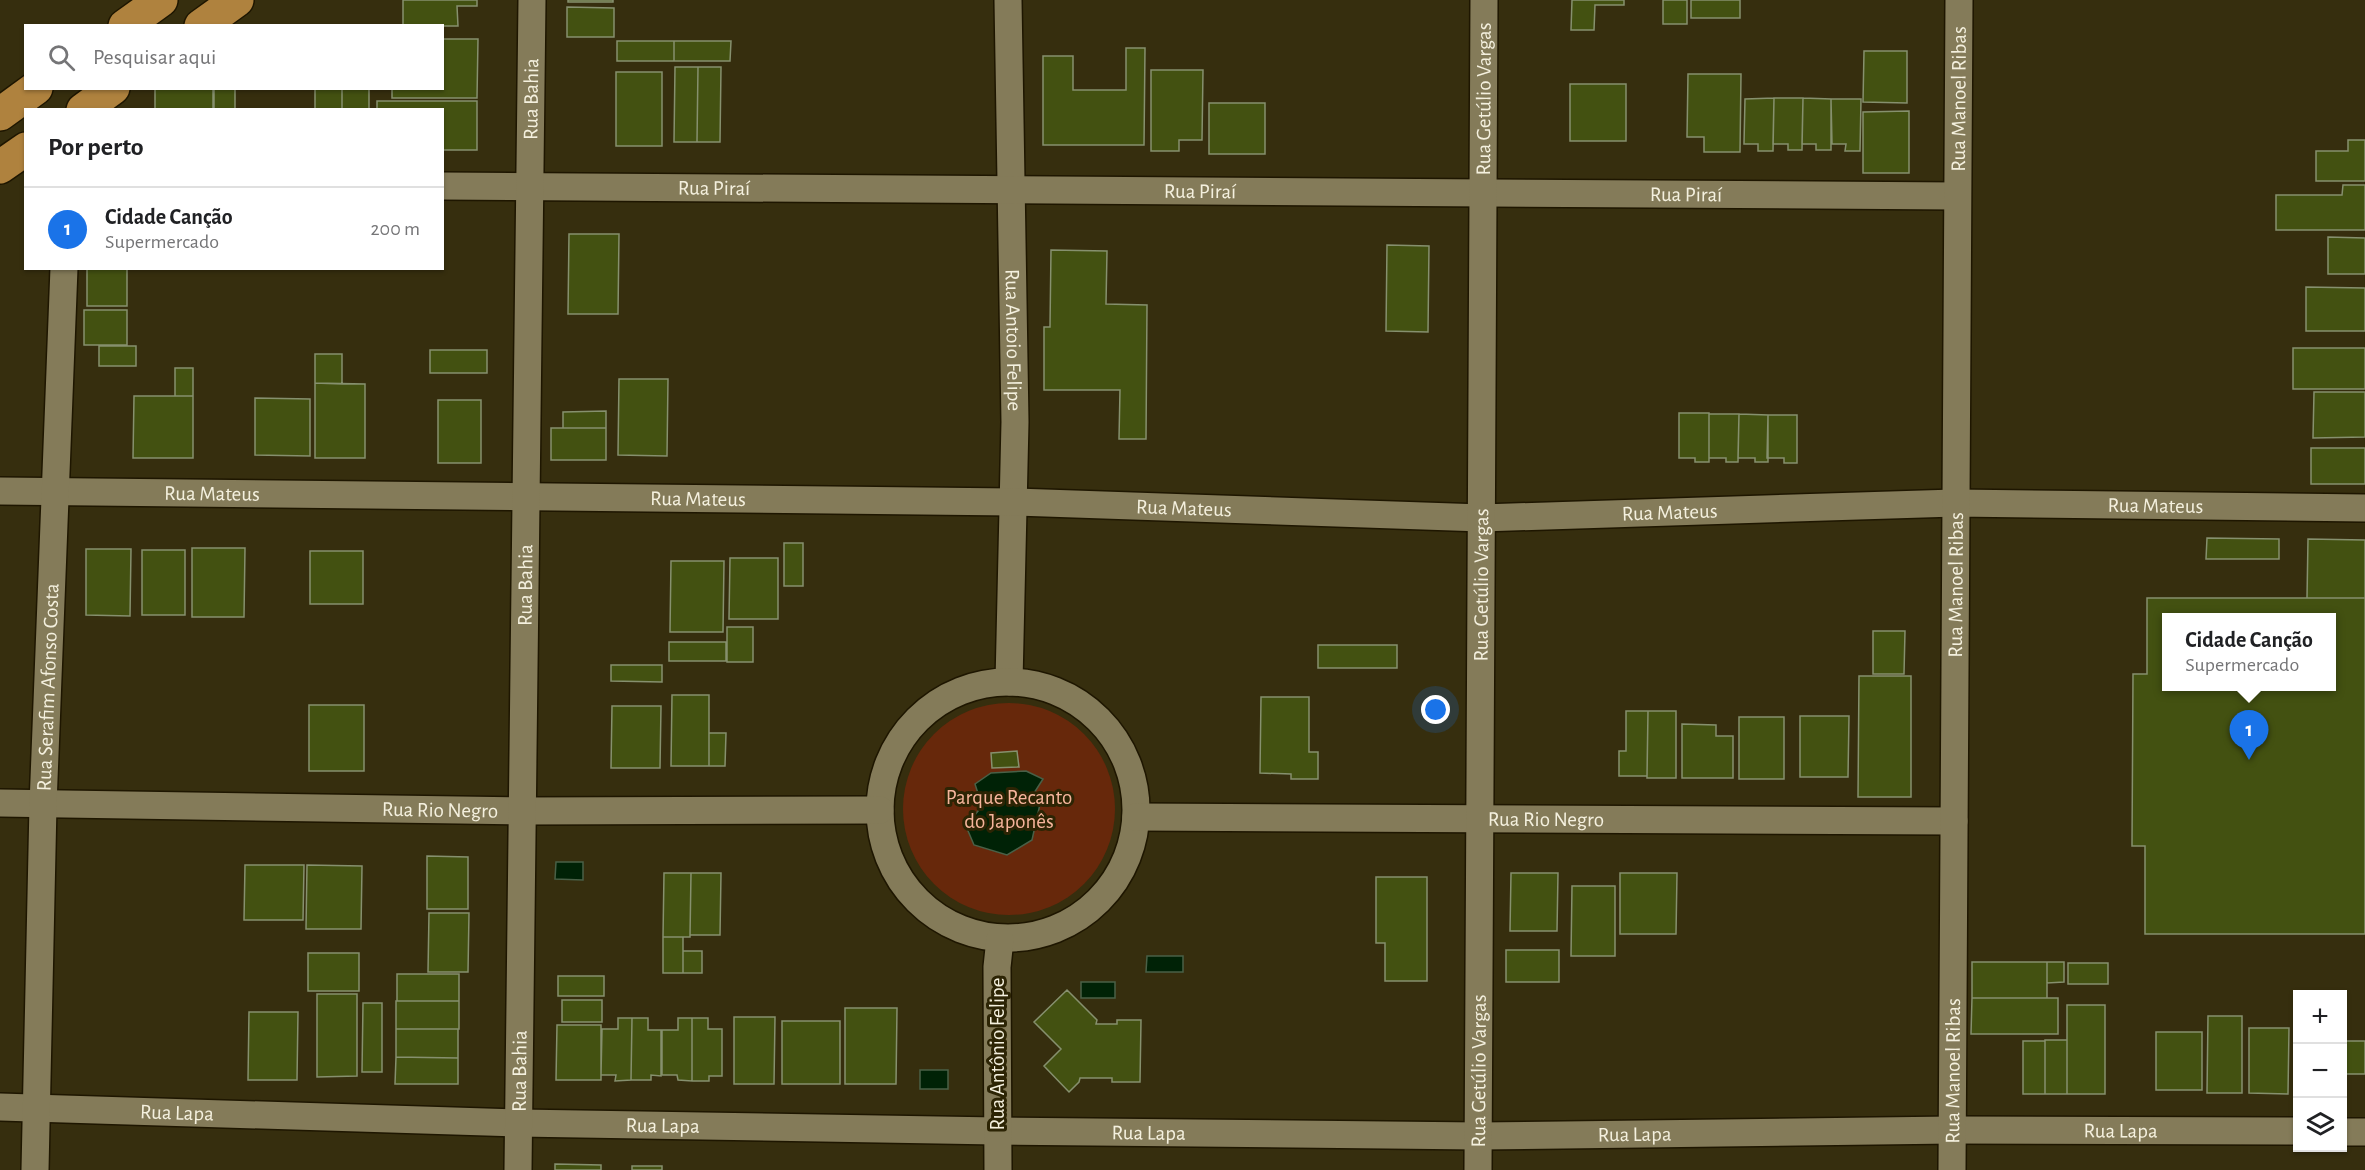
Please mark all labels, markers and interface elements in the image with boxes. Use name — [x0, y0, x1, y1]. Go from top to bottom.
street label: Rua Getúlio Vargas — [1473, 22, 1495, 176]
search box — [24, 24, 444, 90]
street label: Rua Manoel Ribas — [1948, 26, 1970, 172]
icon: search — [45, 41, 78, 74]
text: Pesquisar aqui — [93, 46, 216, 68]
street label: Rua Bahia — [520, 58, 542, 140]
text: Por perto — [48, 134, 144, 160]
street label: Rua Piraí — [678, 178, 751, 199]
street label: Rua Piraí — [1164, 181, 1237, 202]
street label: Rua Piraí — [1650, 184, 1723, 205]
text: Cidade Canção — [105, 206, 233, 228]
text: 1 — [64, 219, 71, 239]
text: 200 m — [370, 219, 420, 239]
text: Supermercado — [105, 232, 219, 252]
street label: Rua Antoio Felipe — [1001, 269, 1025, 411]
street label: Rua Mateus — [164, 483, 260, 505]
street label: Rua Mateus — [650, 488, 746, 510]
street label: Rua Mateus — [2107, 495, 2203, 517]
street label: Rua Mateus — [1136, 496, 1232, 520]
street label: Rua Mateus — [1621, 501, 1718, 525]
street label: Rua Getúlio Vargas — [1471, 508, 1492, 662]
street label: Rua Manoel Ribas — [1945, 512, 1967, 658]
street label: Rua Bahia — [515, 544, 536, 626]
street label: Rua Serafim Afonso Costa — [34, 583, 63, 792]
popup — [2162, 613, 2336, 691]
text: Cidade Canção — [2185, 629, 2313, 651]
text: Supermercado — [2185, 655, 2299, 675]
your location — [1421, 695, 1450, 724]
pin: 1 — [2230, 710, 2268, 760]
park label: Parque Recanto do Japonês — [946, 787, 1072, 832]
street label: Rua Rio Negro — [382, 799, 498, 822]
street label: Rua Rio Negro — [1488, 809, 1604, 830]
street label: Rua Antônio Felipe — [987, 978, 1008, 1130]
map controls — [2293, 990, 2347, 1152]
button: + — [2293, 990, 2347, 1044]
street label: Rua Getúlio Vargas — [1468, 994, 1490, 1148]
street label: Rua Manoel Ribas — [1942, 998, 1964, 1144]
street label: Rua Bahia — [509, 1030, 531, 1112]
button: − — [2293, 1044, 2347, 1098]
button: layers — [2293, 1098, 2347, 1152]
street label: Rua Lapa — [140, 1101, 215, 1125]
street label: Rua Lapa — [626, 1115, 700, 1137]
street label: Rua Lapa — [2084, 1120, 2158, 1142]
street label: Rua Lapa — [1112, 1122, 1186, 1144]
street label: Rua Lapa — [1598, 1124, 1672, 1145]

